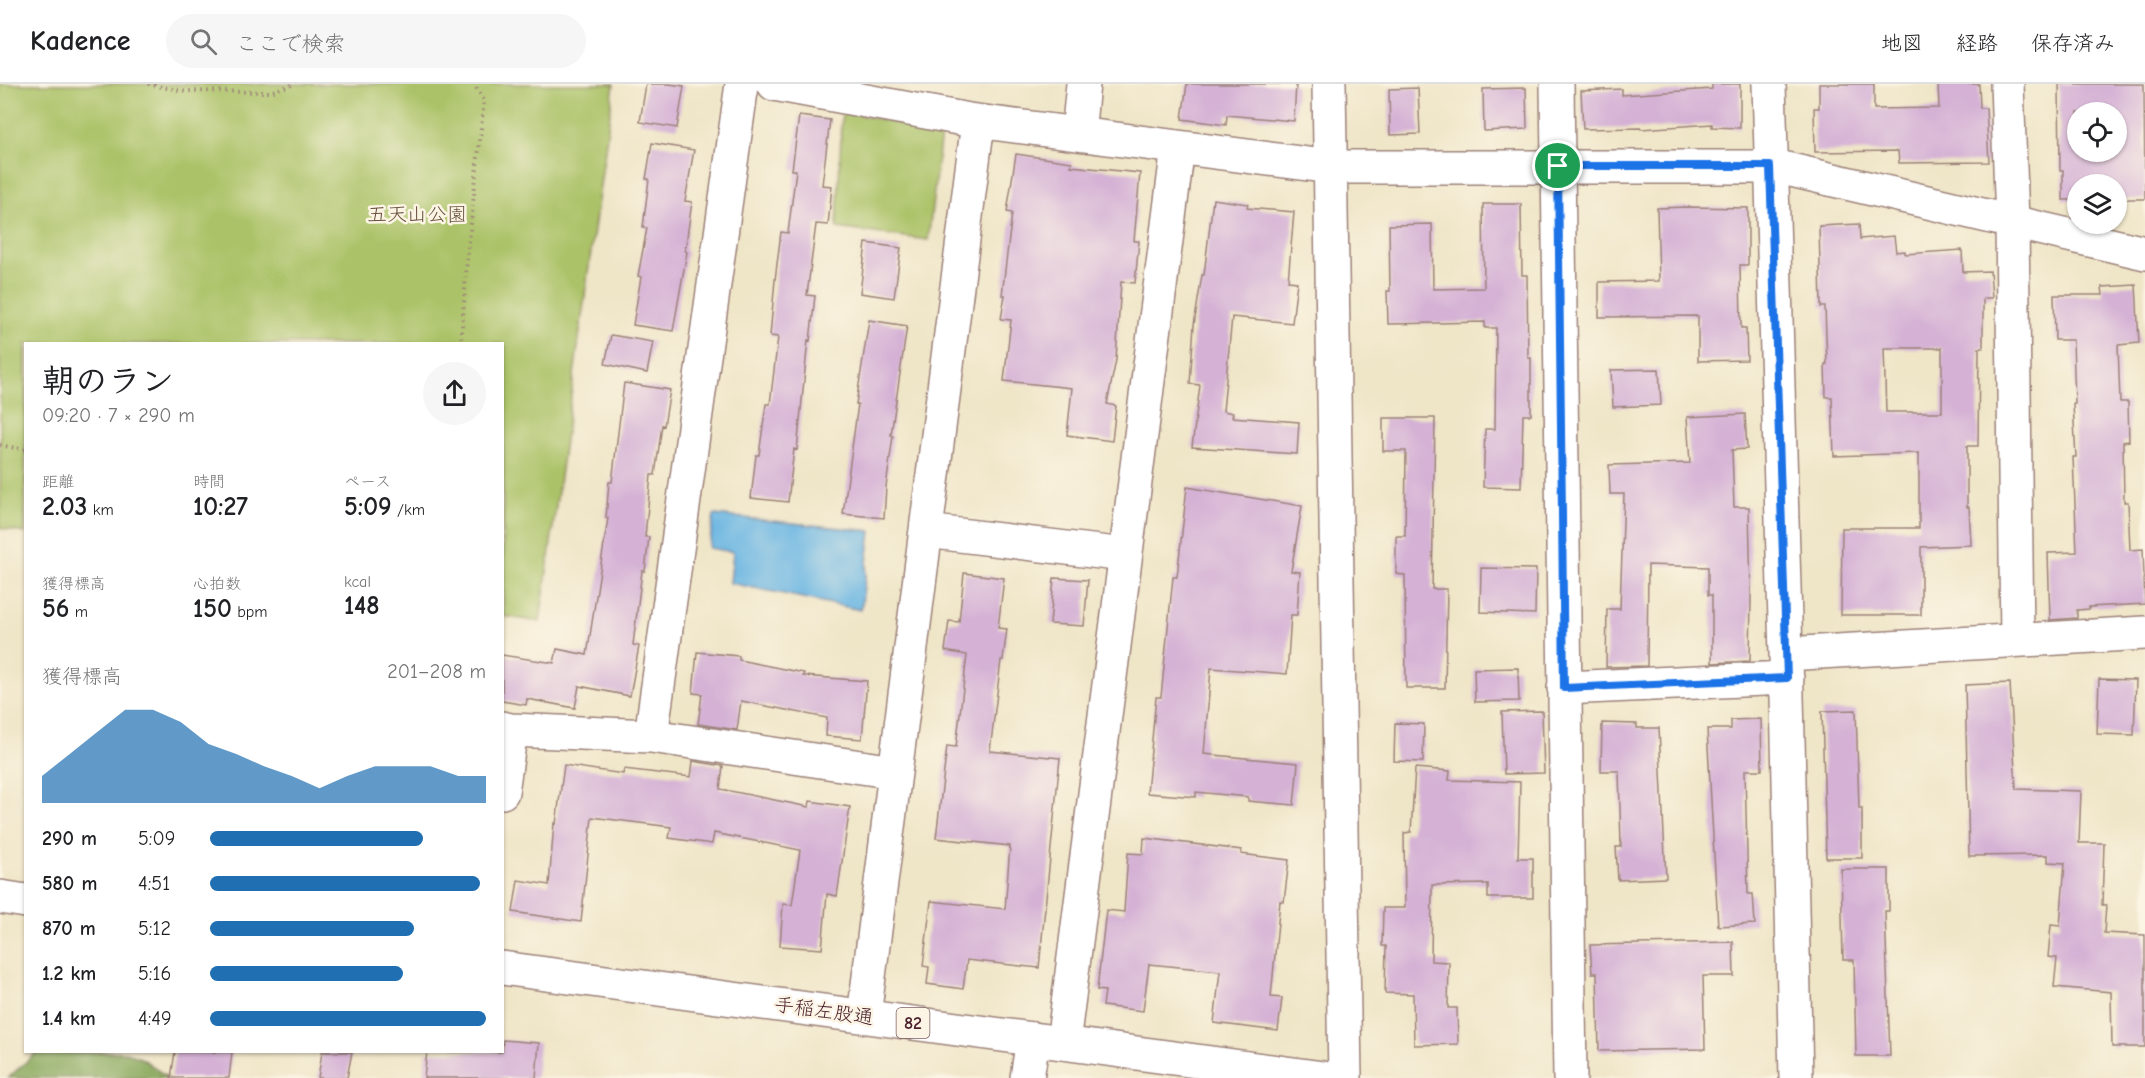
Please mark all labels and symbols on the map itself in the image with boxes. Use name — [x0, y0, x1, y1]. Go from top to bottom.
pin — [1532, 140, 1583, 191]
park label: 五天山公園 — [367, 203, 467, 226]
street label: 手稲左股通 — [773, 993, 875, 1029]
road number: 82 — [896, 1008, 930, 1038]

